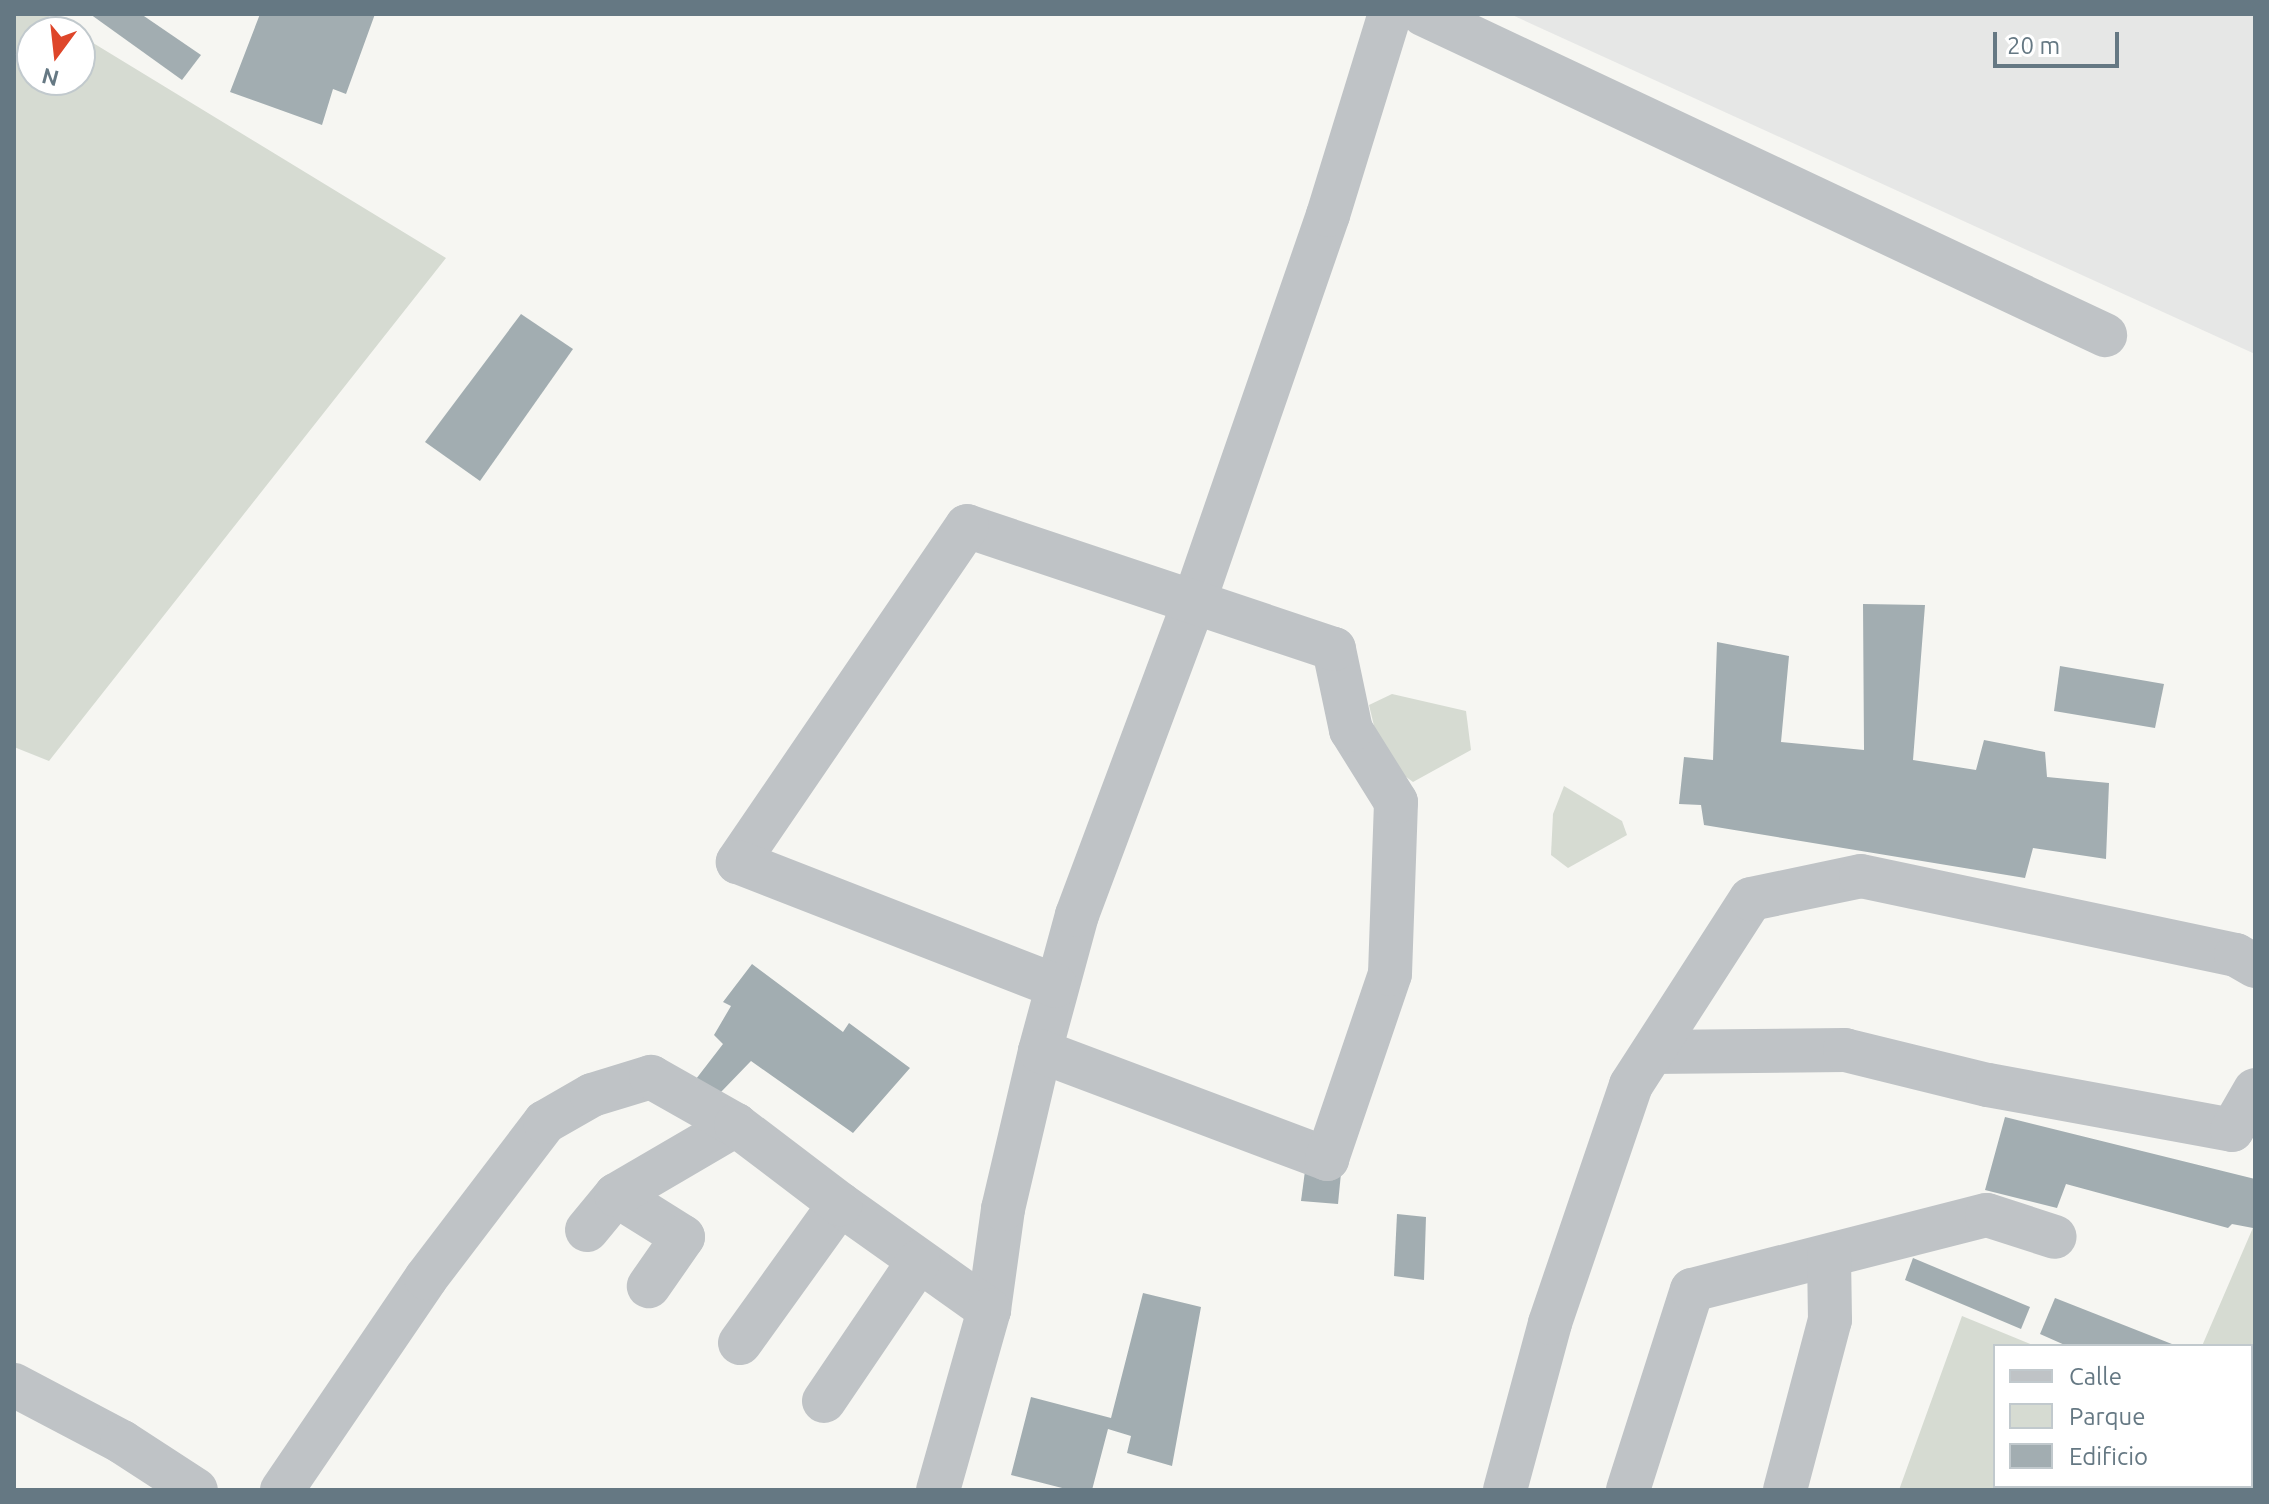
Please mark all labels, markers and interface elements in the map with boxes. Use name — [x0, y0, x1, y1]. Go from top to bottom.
north arrow — [16, 16, 96, 96]
scale bar — [1997, 16, 2123, 66]
text: 20 m — [2007, 32, 2060, 59]
text: N — [39, 64, 61, 92]
legend — [1993, 1344, 2253, 1488]
text: Calle — [2069, 1363, 2122, 1390]
text: Parque — [2069, 1403, 2146, 1430]
text: Edificio — [2069, 1443, 2148, 1470]

